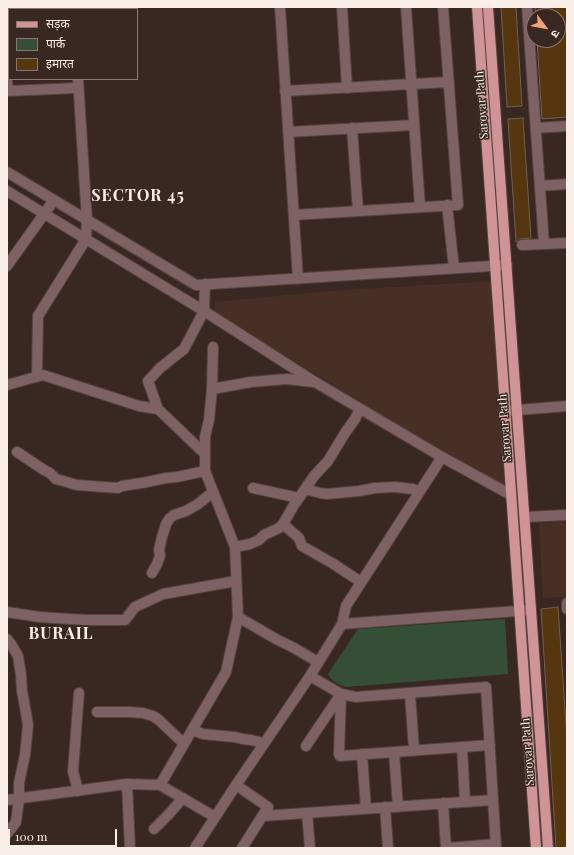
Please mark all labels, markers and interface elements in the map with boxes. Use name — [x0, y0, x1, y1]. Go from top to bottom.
legend — [8, 8, 138, 80]
north arrow — [526, 8, 566, 48]
text: सड़क — [46, 15, 70, 31]
text: उ — [548, 27, 564, 41]
text: पार्क — [46, 35, 65, 51]
text: इमारत — [46, 55, 74, 71]
street label: Sarovar Path — [472, 70, 492, 140]
district label: SECTOR 45 — [91, 186, 185, 206]
street label: Sarovar Path — [495, 393, 515, 463]
district label: BURAIL — [29, 624, 93, 644]
street label: Sarovar Path — [518, 717, 538, 787]
scale bar — [10, 821, 119, 847]
text: 100 m — [15, 828, 47, 844]

